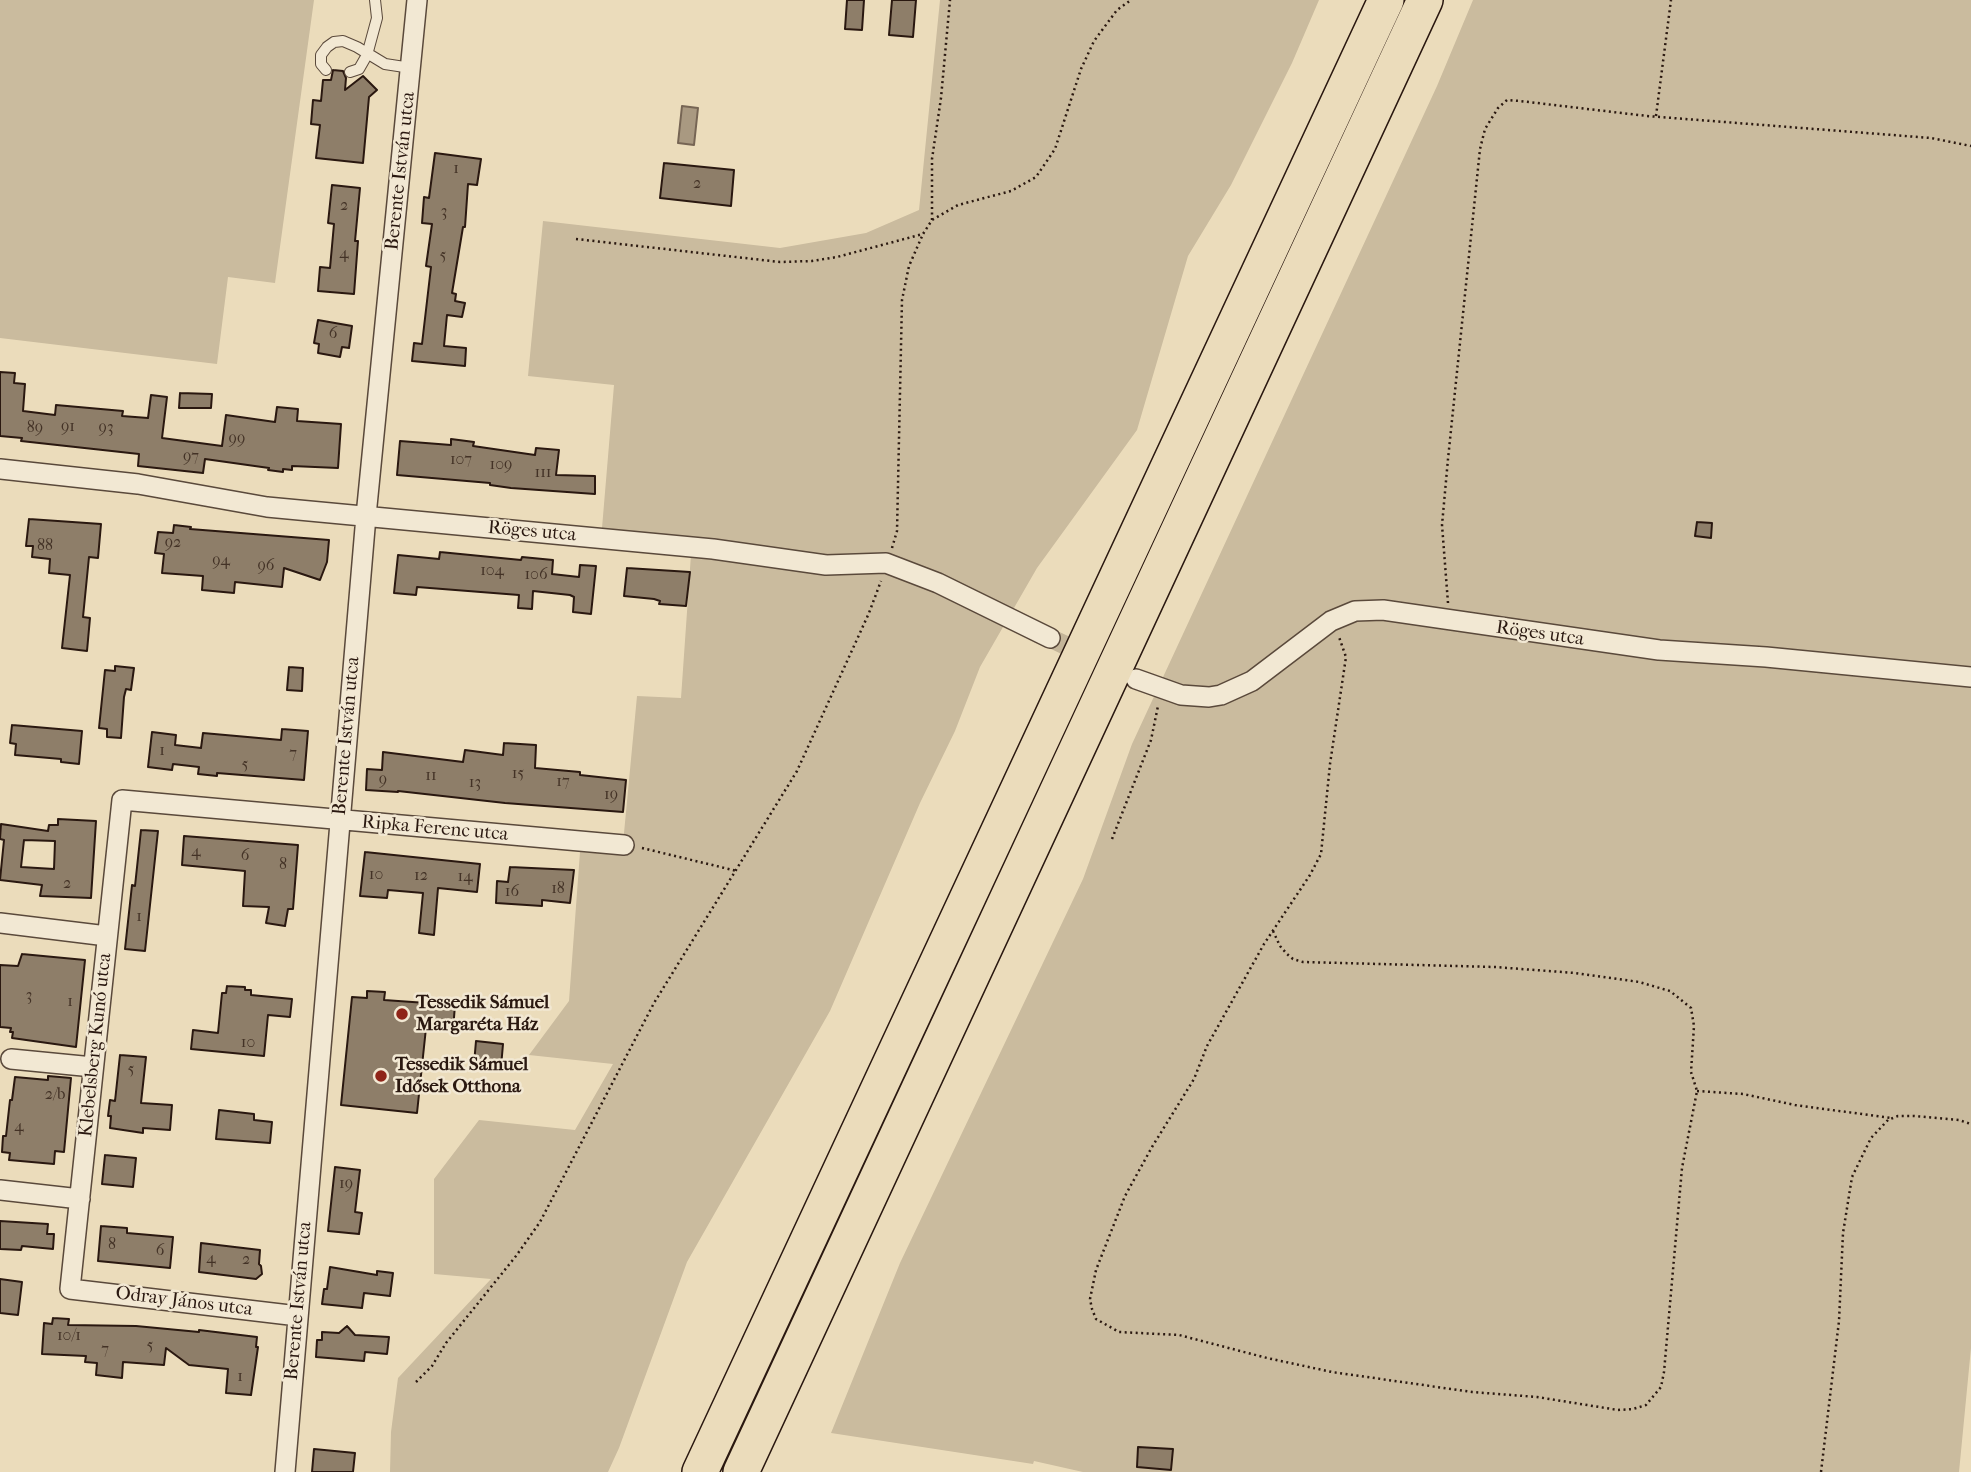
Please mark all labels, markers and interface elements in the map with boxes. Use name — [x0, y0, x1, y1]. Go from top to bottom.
street label: Berente István utca — [381, 91, 421, 251]
house number: 1 — [453, 159, 459, 179]
house number: 2 — [693, 174, 701, 194]
house number: 2 — [340, 196, 348, 216]
house number: 3 — [441, 202, 447, 222]
house number: 4 — [339, 244, 349, 264]
house number: 5 — [440, 246, 446, 266]
house number: 6 — [329, 324, 337, 344]
house number: 91 — [61, 417, 75, 437]
house number: 89 — [27, 418, 43, 438]
house number: 93 — [99, 418, 113, 438]
house number: 99 — [229, 429, 245, 449]
house number: 97 — [183, 447, 199, 467]
house number: 107 — [450, 450, 472, 470]
house number: 109 — [490, 455, 512, 475]
house number: 111 — [534, 463, 552, 483]
street label: Röges utca — [487, 517, 577, 547]
house number: 92 — [165, 533, 181, 553]
house number: 88 — [37, 536, 53, 556]
house number: 94 — [212, 551, 230, 571]
house number: 96 — [257, 556, 275, 576]
house number: 104 — [480, 561, 504, 581]
house number: 106 — [524, 565, 548, 585]
street label: Röges utca — [1495, 617, 1585, 651]
street label: Berente István utca — [329, 656, 365, 816]
house number: 1 — [159, 741, 165, 761]
house number: 7 — [289, 744, 297, 764]
house number: 5 — [242, 755, 248, 775]
house number: 15 — [512, 764, 524, 784]
house number: 11 — [425, 766, 437, 786]
house number: 9 — [379, 770, 387, 790]
house number: 17 — [556, 772, 570, 792]
house number: 13 — [469, 773, 481, 793]
house number: 19 — [604, 785, 618, 805]
street label: Ripka Ferenc utca — [361, 811, 509, 847]
house number: 4 — [191, 842, 201, 862]
house number: 6 — [241, 846, 249, 866]
house number: 8 — [279, 855, 287, 875]
house number: 10 — [369, 865, 383, 885]
house number: 12 — [414, 866, 428, 886]
house number: 14 — [457, 867, 473, 887]
house number: 2 — [63, 874, 71, 894]
house number: 18 — [551, 879, 565, 899]
house number: 16 — [505, 882, 519, 902]
house number: 1 — [136, 907, 142, 927]
street label: Klebelsberg Kunó utca — [75, 952, 117, 1138]
house number: 3 — [26, 986, 32, 1006]
house number: 1 — [67, 992, 73, 1012]
place label: Tessedik Sámuel Margaréta Ház — [416, 992, 549, 1036]
marker: Tessedik Sámuel Margaréta Ház — [394, 1006, 410, 1022]
house number: 10 — [241, 1033, 255, 1053]
place label: Tessedik Sámuel Idősek Otthona — [395, 1054, 528, 1098]
house number: 5 — [128, 1060, 134, 1080]
marker: Tessedik Sámuel Idősek Otthona — [373, 1068, 389, 1084]
house number: 2/b — [45, 1085, 65, 1105]
house number: 4 — [14, 1117, 24, 1137]
house number: 19 — [339, 1174, 353, 1194]
street label: Berente István utca — [281, 1221, 317, 1381]
house number: 8 — [108, 1235, 116, 1255]
house number: 6 — [156, 1241, 164, 1261]
house number: 4 — [206, 1249, 216, 1269]
house number: 2 — [242, 1250, 250, 1270]
street label: Odray János utca — [114, 1282, 254, 1322]
house number: 10/1 — [57, 1326, 81, 1346]
house number: 5 — [147, 1336, 153, 1356]
house number: 7 — [101, 1340, 109, 1360]
house number: 1 — [237, 1367, 243, 1387]

